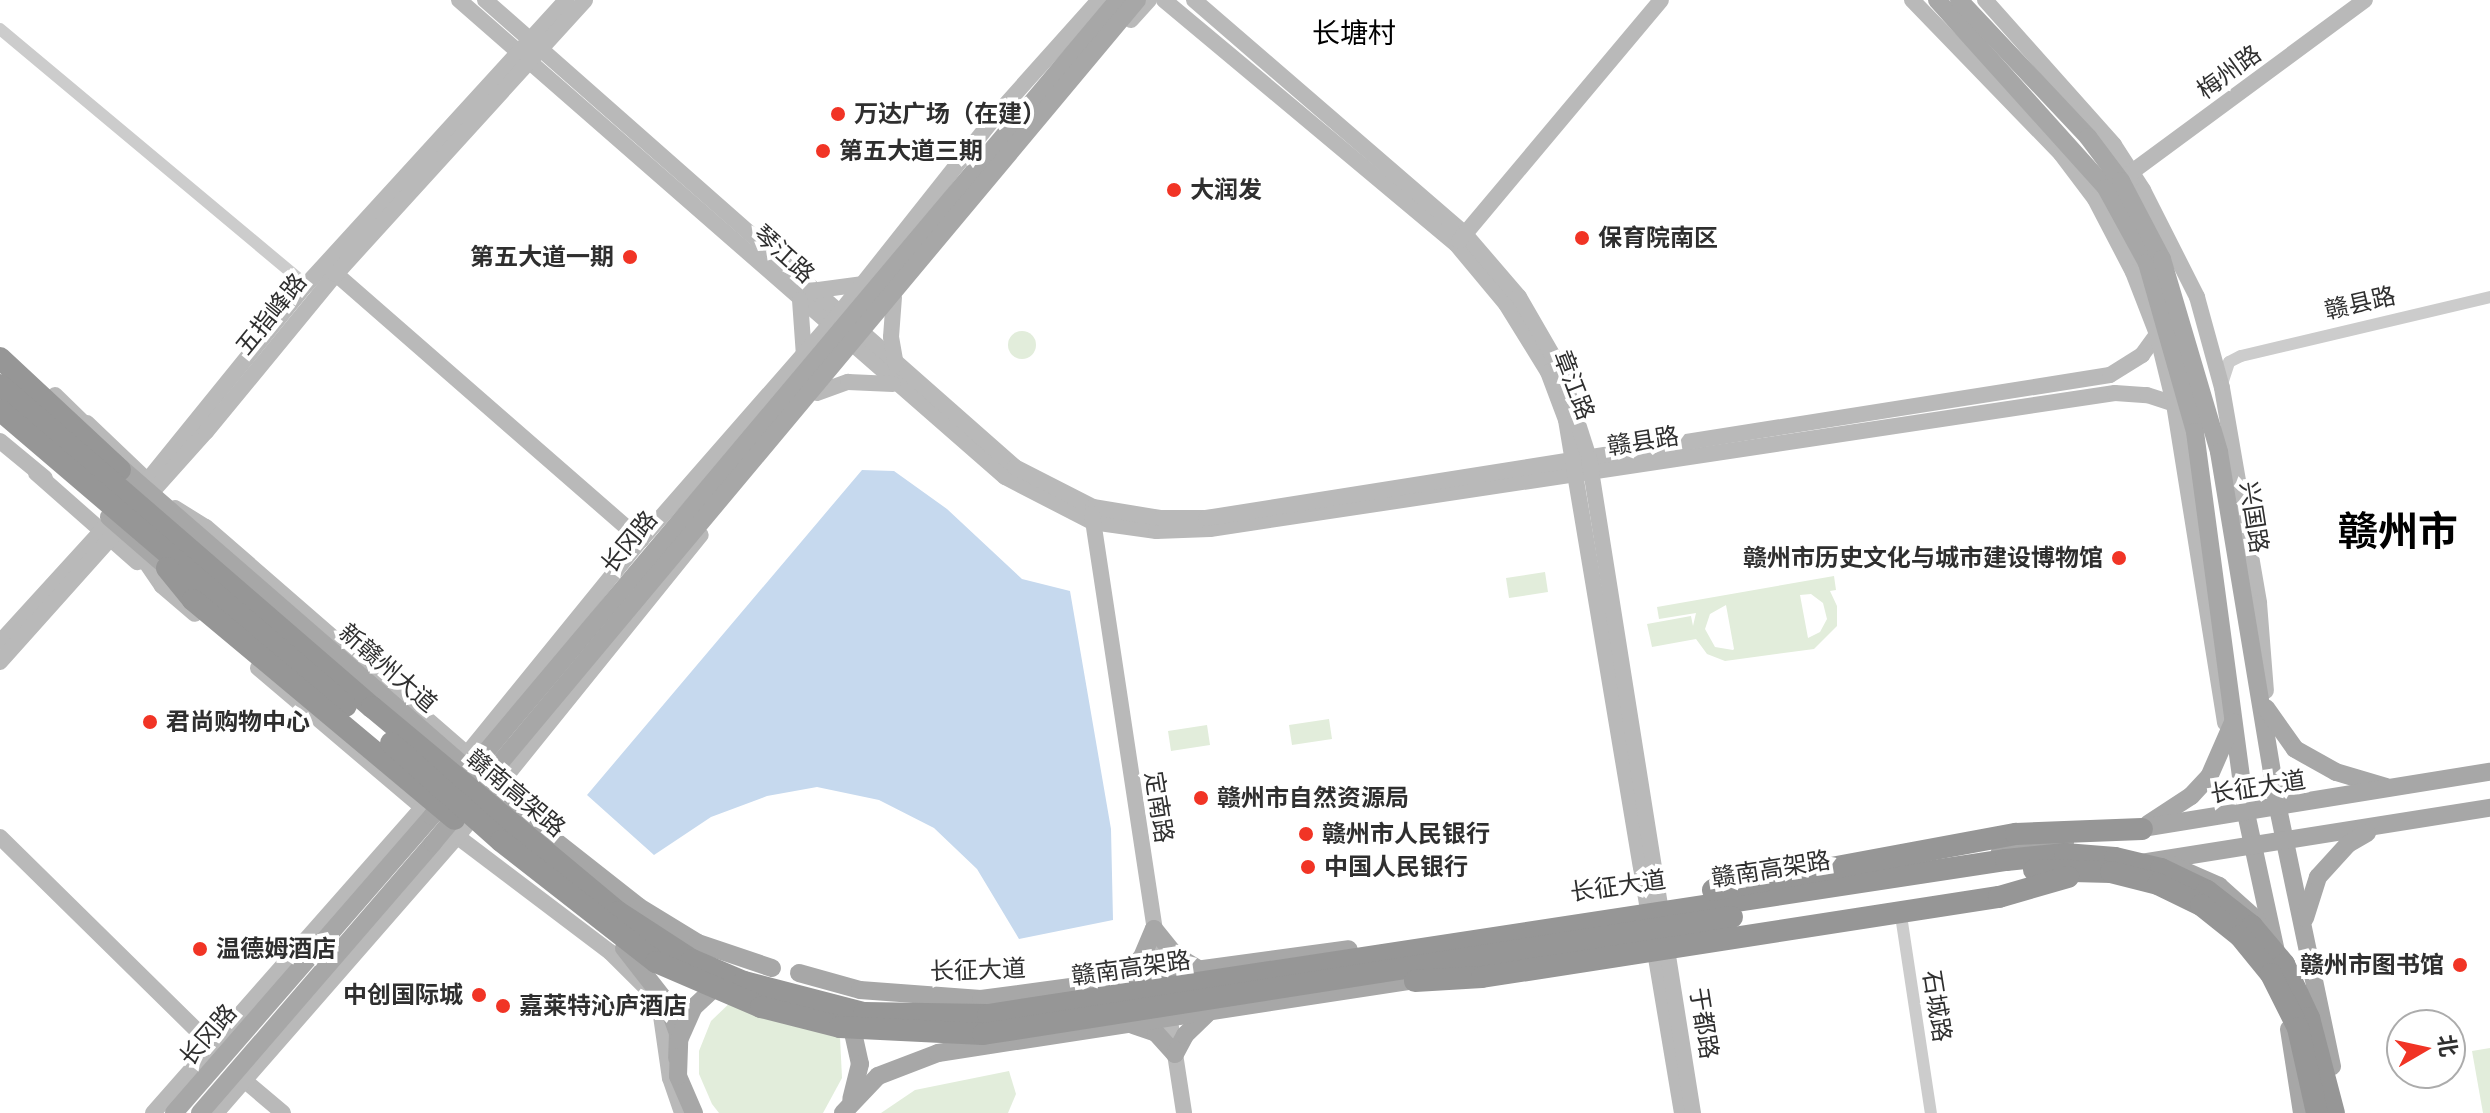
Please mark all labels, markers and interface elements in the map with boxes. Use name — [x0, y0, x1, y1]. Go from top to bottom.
district label: 长塘村 — [1312, 16, 1396, 50]
street label: 梅州路 — [2191, 39, 2267, 105]
place label: 万达广场（在建） — [854, 100, 1046, 128]
marker: 万达广场（在建） — [829, 105, 847, 123]
place label: 第五大道三期 — [839, 137, 983, 165]
marker: 第五大道三期 — [814, 142, 832, 160]
place label: 大润发 — [1190, 176, 1262, 204]
marker: 大润发 — [1165, 181, 1183, 199]
street label: 琴江路 — [748, 219, 820, 289]
place label: 保育院南区 — [1598, 224, 1718, 252]
marker: 保育院南区 — [1573, 229, 1591, 247]
place label: 第五大道一期 — [470, 243, 614, 271]
marker: 第五大道一期 — [621, 248, 639, 266]
street label: 五指峰路 — [230, 268, 312, 360]
street label: 赣县路 — [2322, 281, 2398, 325]
street label: 章江路 — [1548, 346, 1600, 424]
street label: 赣县路 — [1605, 421, 1681, 461]
street label: 兴国路 — [2234, 479, 2274, 555]
street label: 长冈路 — [595, 505, 663, 579]
district label: 赣州市 — [2338, 506, 2458, 554]
place label: 赣州市历史文化与城市建设博物馆 — [1743, 544, 2103, 572]
marker: 赣州市历史文化与城市建设博物馆 — [2110, 549, 2128, 567]
street label: 新赣州大道 — [333, 618, 443, 718]
place label: 君尚购物中心 — [166, 708, 310, 736]
marker: 君尚购物中心 — [141, 713, 159, 731]
street label: 赣南高架路 — [461, 743, 571, 843]
street label: 长征大道 — [2208, 765, 2308, 809]
street label: 定南路 — [1139, 769, 1179, 845]
place label: 赣州市自然资源局 — [1217, 784, 1409, 812]
marker: 赣州市自然资源局 — [1192, 789, 1210, 807]
place label: 赣州市人民银行 — [1322, 820, 1490, 848]
marker: 赣州市人民银行 — [1297, 825, 1315, 843]
street label: 赣南高架路 — [1709, 845, 1833, 893]
place label: 中国人民银行 — [1324, 853, 1468, 881]
marker: 中国人民银行 — [1299, 858, 1317, 876]
street label: 长征大道 — [1568, 865, 1668, 907]
place label: 温德姆酒店 — [216, 935, 336, 963]
marker: 温德姆酒店 — [191, 940, 209, 958]
street label: 赣南高架路 — [1070, 945, 1192, 991]
place label: 赣州市图书馆 — [2300, 951, 2444, 979]
street label: 长征大道 — [930, 954, 1026, 986]
marker: 赣州市图书馆 — [2451, 956, 2469, 974]
street label: 石城路 — [1917, 968, 1957, 1044]
place label: 中创国际城 — [343, 981, 463, 1009]
street label: 于都路 — [1684, 985, 1724, 1061]
marker: 中创国际城 — [470, 986, 488, 1004]
place label: 嘉莱特沁庐酒店 — [519, 992, 687, 1020]
marker: 嘉莱特沁庐酒店 — [494, 997, 512, 1015]
street label: 长冈路 — [174, 998, 242, 1072]
north arrow — [2386, 1009, 2466, 1089]
text: 北 — [2432, 1032, 2463, 1059]

